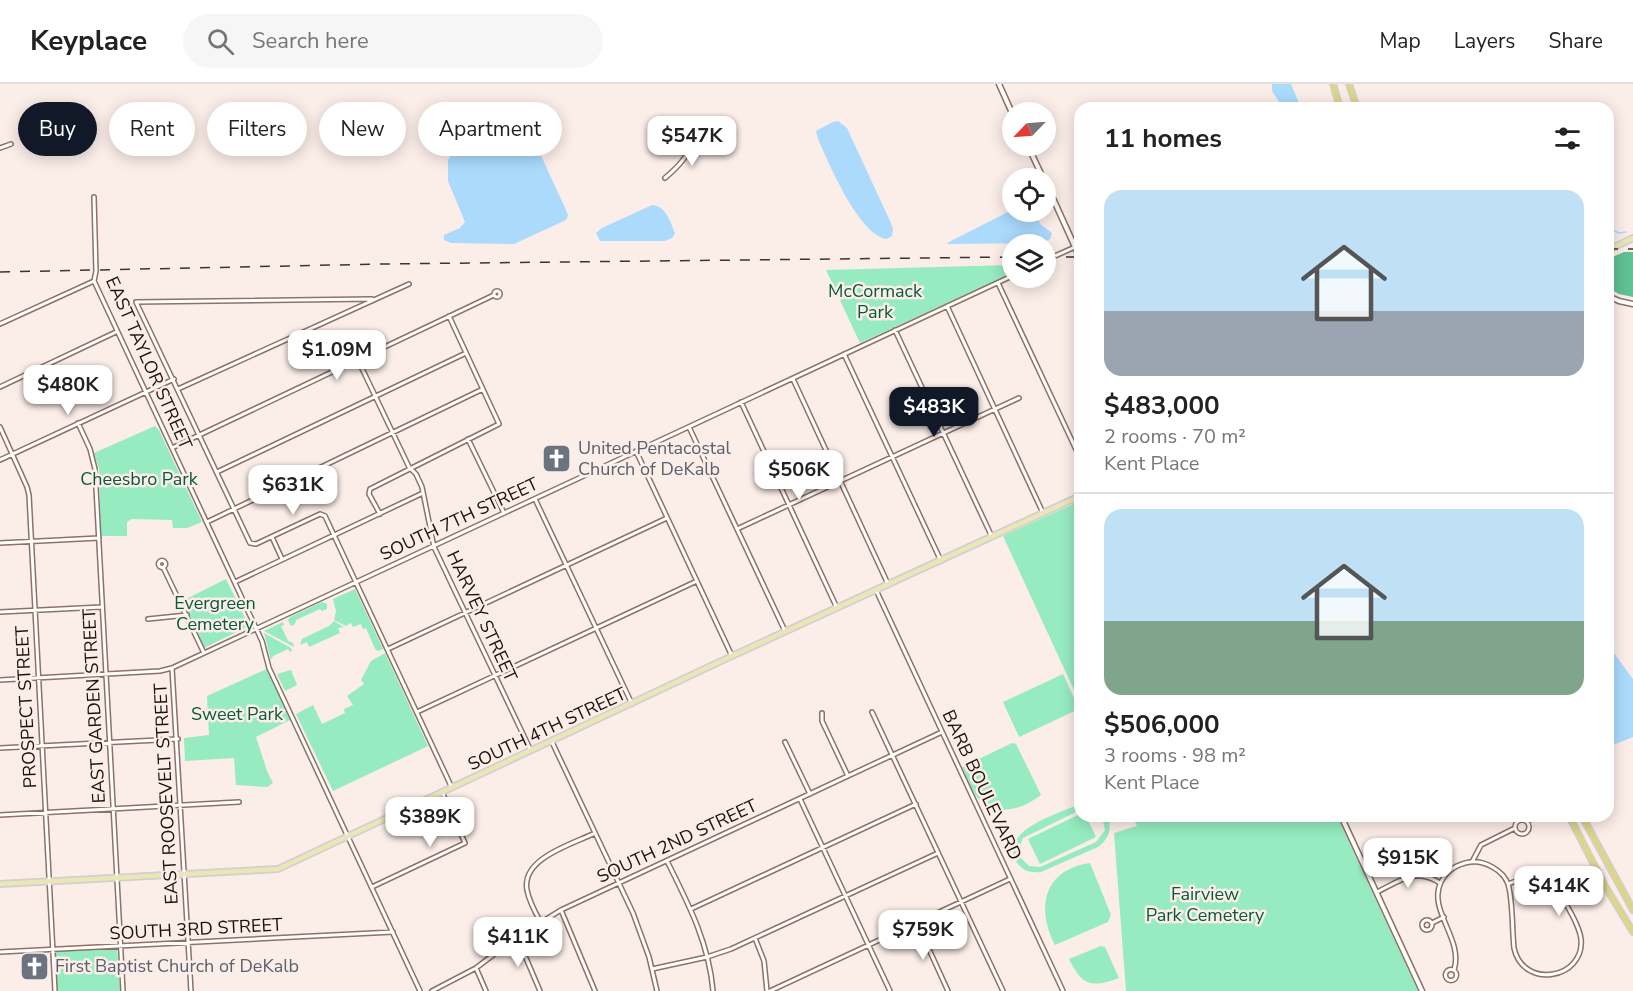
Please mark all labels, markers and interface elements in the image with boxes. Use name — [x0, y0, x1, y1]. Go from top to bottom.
search box — [183, 14, 603, 68]
text: Keyplace — [30, 22, 147, 60]
icon: search — [204, 25, 237, 58]
text: Search here — [252, 26, 369, 56]
text: Map — [1379, 27, 1421, 55]
text: Layers — [1454, 27, 1515, 55]
text: Share — [1548, 27, 1603, 55]
chip: Buy — [18, 102, 97, 156]
chip: Rent — [109, 102, 195, 156]
chip: Filters — [207, 102, 307, 156]
chip: New — [319, 102, 406, 156]
chip: Apartment — [418, 102, 562, 156]
north arrow — [1002, 102, 1056, 156]
map controls — [1002, 102, 1056, 288]
pin: $547K — [650, 116, 734, 167]
text: 11 homes — [1104, 121, 1222, 156]
text: $547K — [661, 122, 723, 149]
icon: filters — [1551, 122, 1584, 155]
button: locate — [1002, 168, 1056, 222]
icon: home — [1290, 229, 1398, 337]
button: layers — [1002, 234, 1056, 288]
street label: EAST TAYLOR STREET — [100, 273, 198, 453]
park label: McCormack Park — [828, 279, 923, 324]
pin: $1.09M — [288, 330, 386, 381]
text: $1.09M — [302, 336, 372, 363]
pin: $480K — [26, 365, 110, 416]
text: $480K — [37, 371, 99, 398]
pin: $483K — [892, 387, 976, 438]
text: $483,000 — [1104, 388, 1220, 423]
text: $483K — [903, 393, 965, 420]
text: 2 rooms · 70 m² — [1104, 423, 1246, 450]
place label: United Pentacostal Church of DeKalb — [578, 436, 732, 481]
church icon: United Pentacostal Church of DeKalb — [541, 442, 573, 474]
pin: $506K — [757, 450, 841, 501]
text: Kent Place — [1104, 450, 1199, 477]
text: $506K — [768, 456, 830, 483]
pin: $631K — [251, 465, 335, 516]
park label: Cheesbro Park — [80, 467, 199, 491]
text: $631K — [262, 471, 324, 498]
street label: SOUTH 7TH STREET — [376, 472, 542, 566]
street label: HARVEY STREET — [441, 547, 523, 686]
icon: home — [1290, 548, 1398, 656]
park label: Evergreen Cemetery — [174, 591, 256, 636]
street label: EAST GARDEN STREET — [77, 608, 111, 804]
street label: PROSPECT STREET — [10, 625, 42, 789]
street label: SOUTH 4TH STREET — [464, 682, 630, 776]
street label: EAST ROOSEVELT STREET — [148, 683, 184, 905]
park label: Sweet Park — [191, 702, 284, 726]
street label: BARB BOULEVARD — [937, 706, 1027, 864]
text: $506,000 — [1104, 707, 1220, 742]
text: 3 rooms · 98 m² — [1104, 742, 1246, 769]
text: Kent Place — [1104, 769, 1199, 796]
street label: SOUTH 2ND STREET — [593, 793, 761, 889]
pin: $389K — [388, 797, 472, 848]
text: $389K — [399, 803, 461, 830]
pin: $915K — [1366, 838, 1450, 889]
text: $915K — [1377, 844, 1439, 871]
pin: $414K — [1517, 866, 1601, 917]
text: $414K — [1528, 872, 1590, 899]
park label: Fairview Park Cemetery — [1146, 882, 1265, 927]
pin: $759K — [881, 910, 965, 961]
street label: SOUTH 3RD STREET — [109, 912, 283, 946]
text: $759K — [892, 916, 954, 943]
pin: $411K — [476, 917, 560, 968]
text: $411K — [487, 923, 549, 950]
church icon: First Baptist Church of DeKalb — [18, 950, 50, 982]
place label: First Baptist Church of DeKalb — [55, 954, 299, 978]

